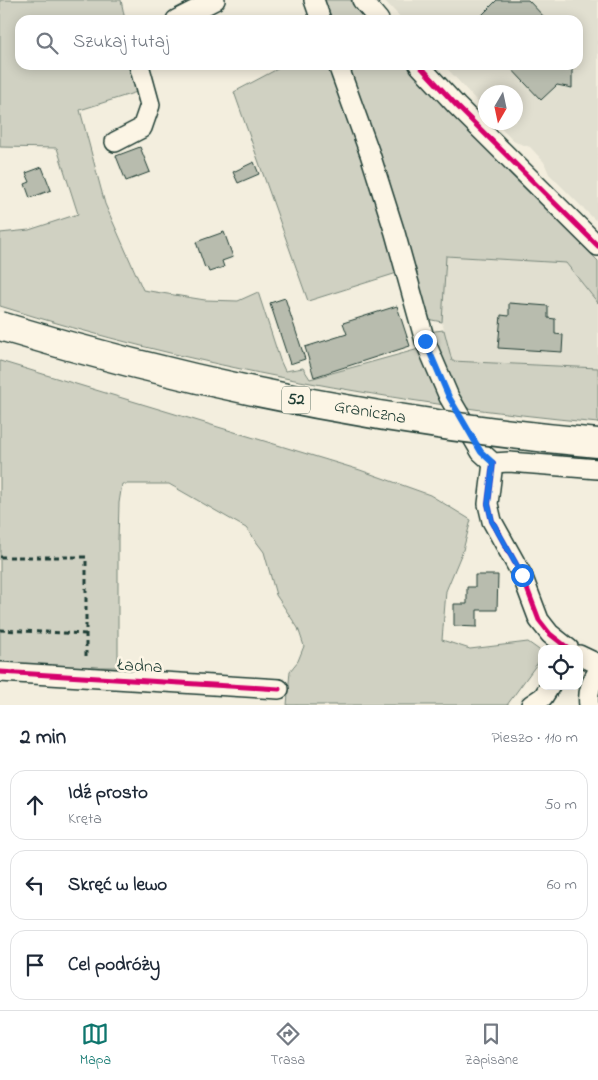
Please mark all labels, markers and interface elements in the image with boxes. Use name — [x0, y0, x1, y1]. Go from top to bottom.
search box — [15, 15, 583, 70]
icon: search — [33, 29, 61, 57]
text: Szukaj tutaj — [73, 29, 169, 56]
north arrow — [478, 85, 523, 130]
route end — [414, 330, 437, 353]
road number: 52 — [282, 386, 310, 414]
street label: Graniczna — [332, 394, 408, 432]
route start — [511, 564, 534, 587]
map controls — [538, 645, 583, 690]
button: locate — [538, 645, 583, 690]
street label: Ładna — [116, 653, 163, 681]
text: 2 min — [20, 723, 66, 753]
text: Pieszo · 110 m — [492, 726, 578, 750]
text: Idź prosto — [68, 780, 148, 807]
icon: ahead — [21, 791, 49, 819]
text: 50 m — [545, 793, 577, 817]
text: Kręta — [68, 807, 102, 831]
icon: left — [21, 871, 49, 899]
text: Skręć w lewo — [68, 872, 167, 899]
text: 60 m — [547, 873, 577, 897]
icon: arrive — [21, 951, 49, 979]
text: Cel podróży — [68, 952, 160, 979]
tab: Mapa — [80, 1020, 111, 1071]
tab: Trasa — [271, 1020, 305, 1071]
tab: Zapisane — [465, 1020, 518, 1071]

